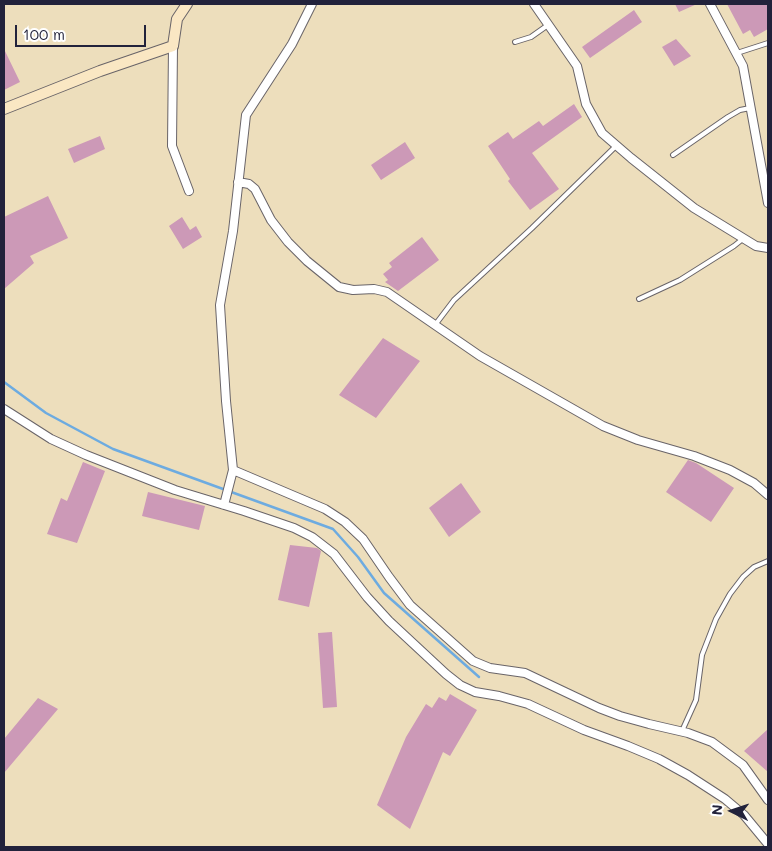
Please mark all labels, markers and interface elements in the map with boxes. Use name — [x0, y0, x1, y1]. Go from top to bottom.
scale bar — [18, 15, 149, 47]
text: 100 m — [23, 24, 65, 44]
north arrow — [707, 786, 757, 836]
text: N — [707, 804, 726, 816]

